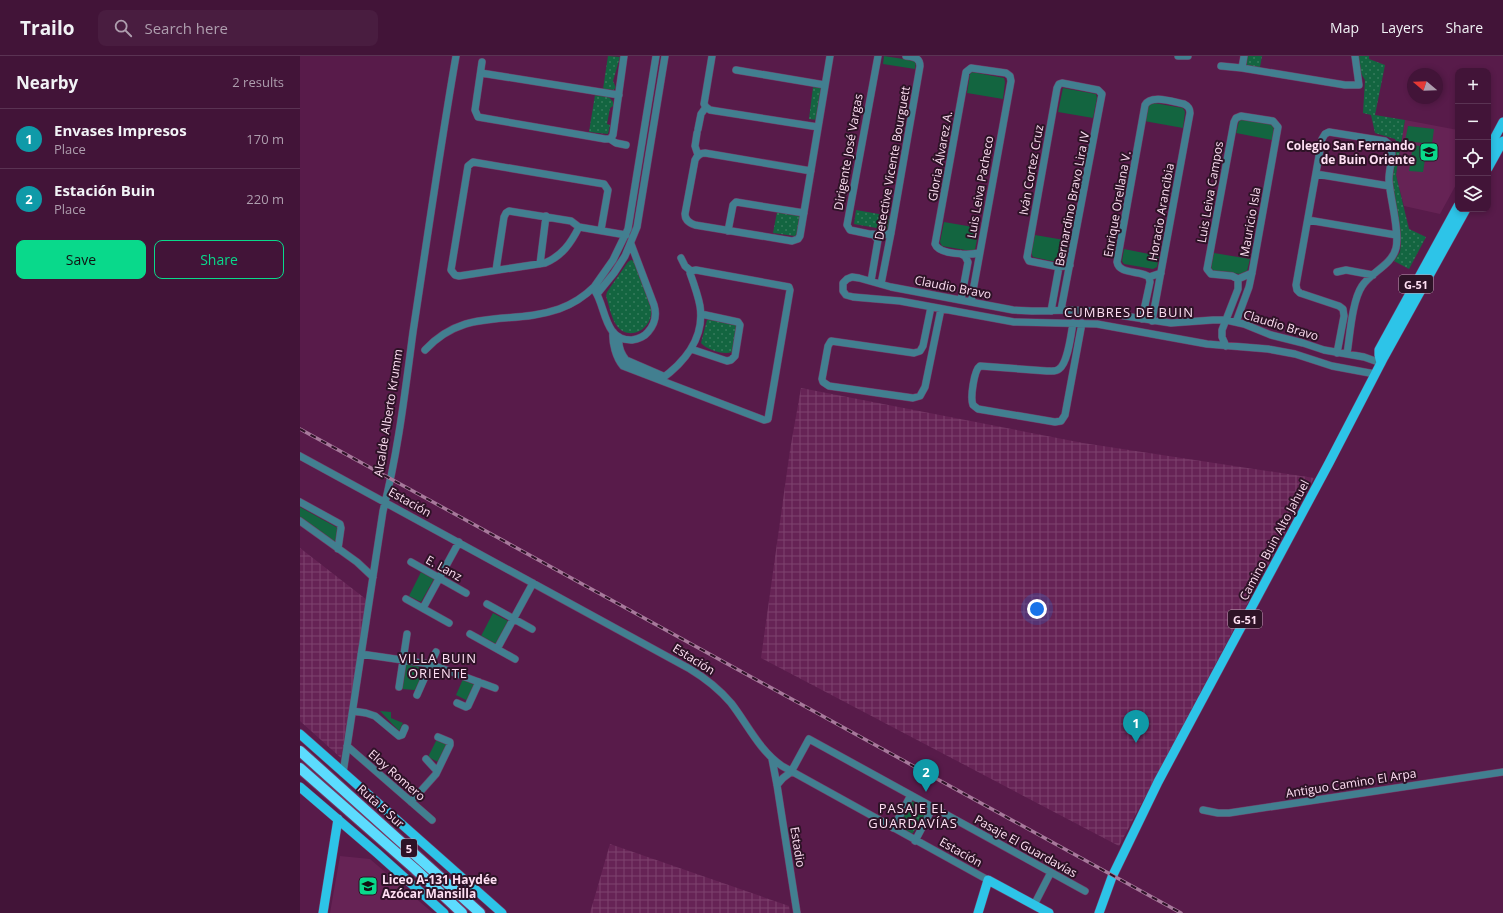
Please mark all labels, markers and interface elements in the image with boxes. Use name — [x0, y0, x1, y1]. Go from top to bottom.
search box — [98, 10, 378, 46]
text: Trailo — [20, 15, 74, 41]
icon: search — [112, 17, 134, 39]
text: Search here — [144, 18, 228, 38]
text: Map — [1330, 18, 1359, 37]
text: Layers — [1381, 18, 1423, 37]
text: Share — [1445, 18, 1483, 37]
north arrow — [1407, 68, 1443, 104]
map controls — [1455, 68, 1491, 212]
button: + — [1455, 68, 1491, 104]
text: Nearby — [16, 71, 78, 94]
text: 2 results — [232, 73, 284, 91]
street label: Detective Vicente Bourguett — [870, 85, 914, 241]
street label: Dirigente José Vargas — [829, 92, 867, 212]
button: − — [1455, 104, 1491, 140]
street label: Gloria Álvarez A. — [924, 110, 956, 202]
text: Envases Impresos — [54, 120, 187, 140]
street label: Iván Cortez Cruz — [1015, 123, 1047, 216]
text: 1 — [25, 130, 33, 148]
text: 170 m — [246, 130, 284, 148]
street label: Bernardino Bravo Lira IV — [1051, 130, 1094, 268]
street label: Luis Leiva Pacheco — [963, 134, 997, 240]
place label: Colegio San Fernando de Buin Oriente — [1286, 137, 1415, 168]
text: Place — [54, 140, 86, 158]
street label: Luis Leiva Campos — [1193, 140, 1227, 244]
button: locate — [1455, 140, 1491, 176]
school or university icon: Colegio San Fernando de Buin Oriente — [1418, 141, 1440, 163]
street label: Enrique Orellana V. — [1099, 150, 1135, 258]
street label: Horacio Arancibia — [1144, 162, 1178, 262]
button: layers — [1455, 176, 1491, 212]
text: Estación Buin — [54, 180, 155, 200]
street label: Mauricio Isla — [1235, 186, 1265, 258]
text: 2 — [25, 190, 33, 208]
text: 220 m — [246, 190, 284, 208]
text: Place — [54, 200, 86, 218]
button: Save — [16, 240, 146, 279]
button: Share — [154, 240, 284, 279]
street label: Claudio Bravo — [913, 271, 993, 303]
road number: G-51 — [1399, 275, 1433, 293]
district label: CUMBRES DE BUIN — [1064, 303, 1194, 321]
street label: Claudio Bravo — [1241, 305, 1321, 345]
street label: Alcalde Alberto Krumm — [369, 348, 407, 478]
street label: Camino Buin Alto Jahuel — [1235, 477, 1313, 603]
street label: Estación — [385, 483, 435, 521]
street label: E. Lanz — [423, 551, 465, 585]
your location — [1027, 599, 1047, 619]
road number: G-51 — [1228, 610, 1262, 628]
street label: Estación — [670, 639, 718, 679]
district label: VILLA BUIN ORIENTE — [399, 649, 477, 682]
pin: 1 — [1123, 710, 1149, 743]
street label: Eloy Romero — [365, 745, 429, 805]
pin: 2 — [913, 759, 939, 792]
street label: Antiguo Camino El Arpa — [1285, 764, 1417, 802]
street label: Ruta 5 Sur — [354, 780, 408, 832]
district label: PASAJE EL GUARDAVÍAS — [868, 799, 958, 832]
street label: Pasaje El Guardavías — [972, 811, 1081, 881]
street label: Estadio — [786, 825, 810, 869]
street label: Estación — [936, 833, 986, 871]
road number: 5 — [401, 839, 417, 857]
place label: Liceo A-131 Haydée Azócar Mansilla — [382, 871, 497, 902]
school or university icon: Liceo A-131 Haydée Azócar Mansilla — [357, 875, 379, 897]

